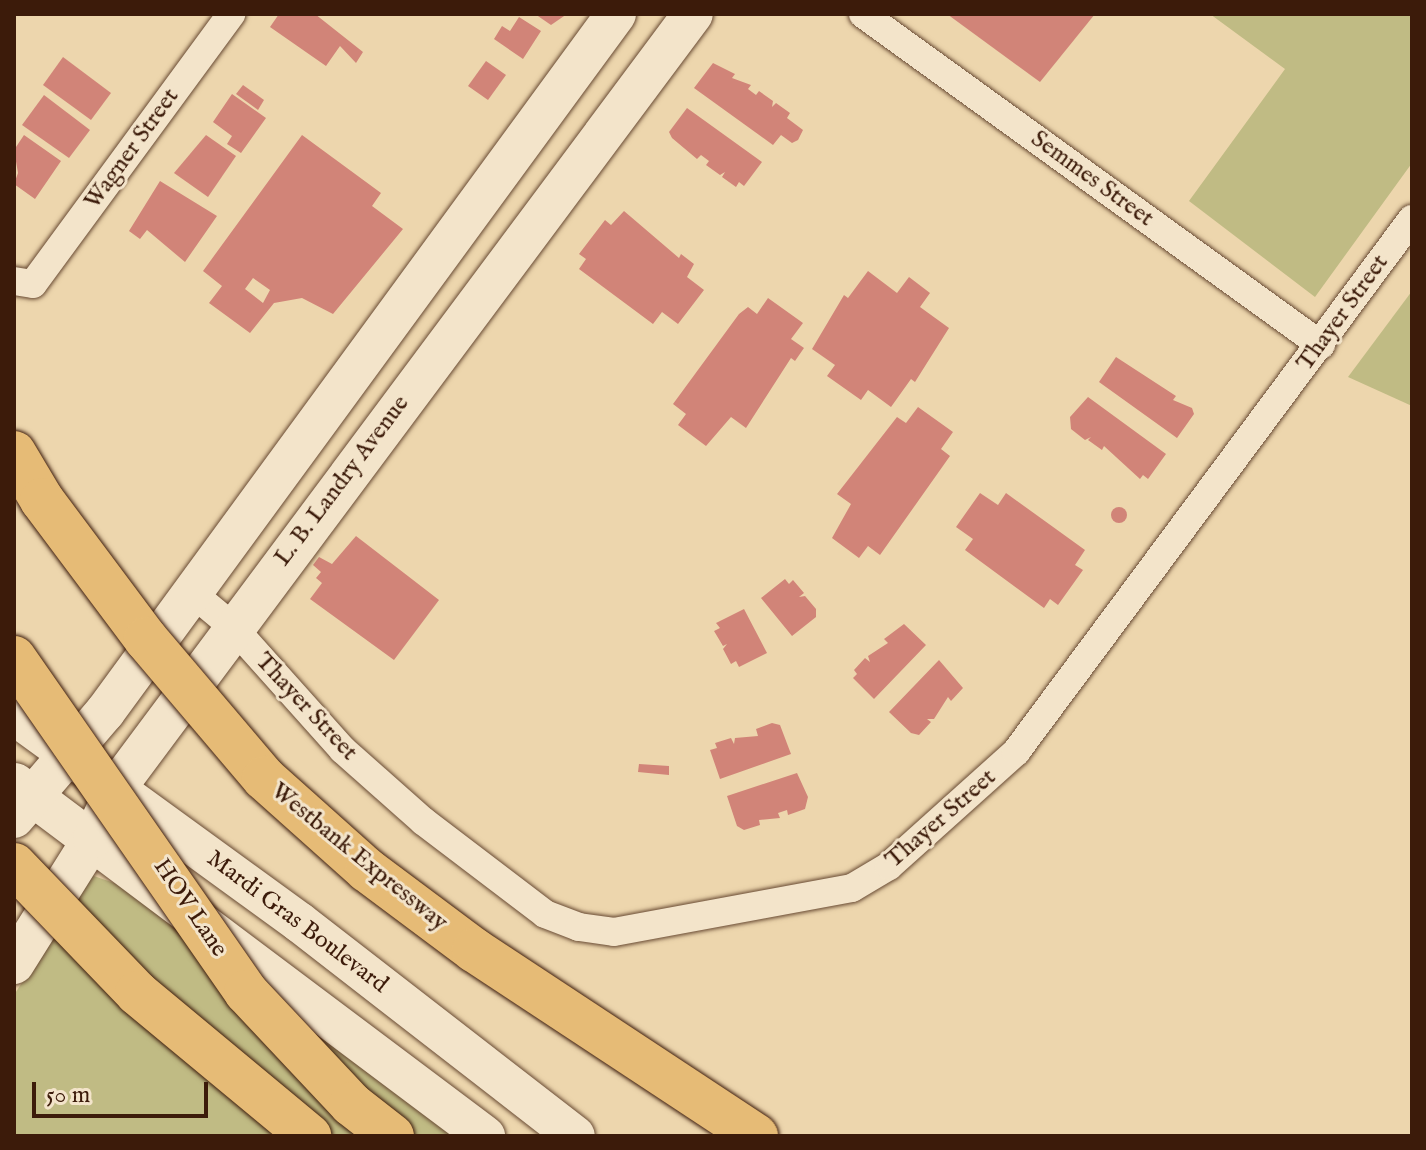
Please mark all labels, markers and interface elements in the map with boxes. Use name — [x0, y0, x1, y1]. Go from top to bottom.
street label: Wagner Street — [79, 83, 185, 215]
street label: Semmes Street — [1025, 125, 1159, 233]
street label: Thayer Street — [1291, 249, 1395, 377]
street label: L. B. Landry Avenue — [269, 390, 415, 572]
street label: Thayer Street — [249, 647, 363, 767]
street label: Thayer Street — [880, 763, 1002, 875]
street label: Westbank Expressway — [265, 777, 453, 937]
street label: Mardi Gras Boulevard — [201, 844, 393, 1000]
street label: HOV Lane — [147, 853, 233, 963]
scale bar — [36, 1066, 212, 1116]
text: 50 m — [46, 1080, 90, 1111]

